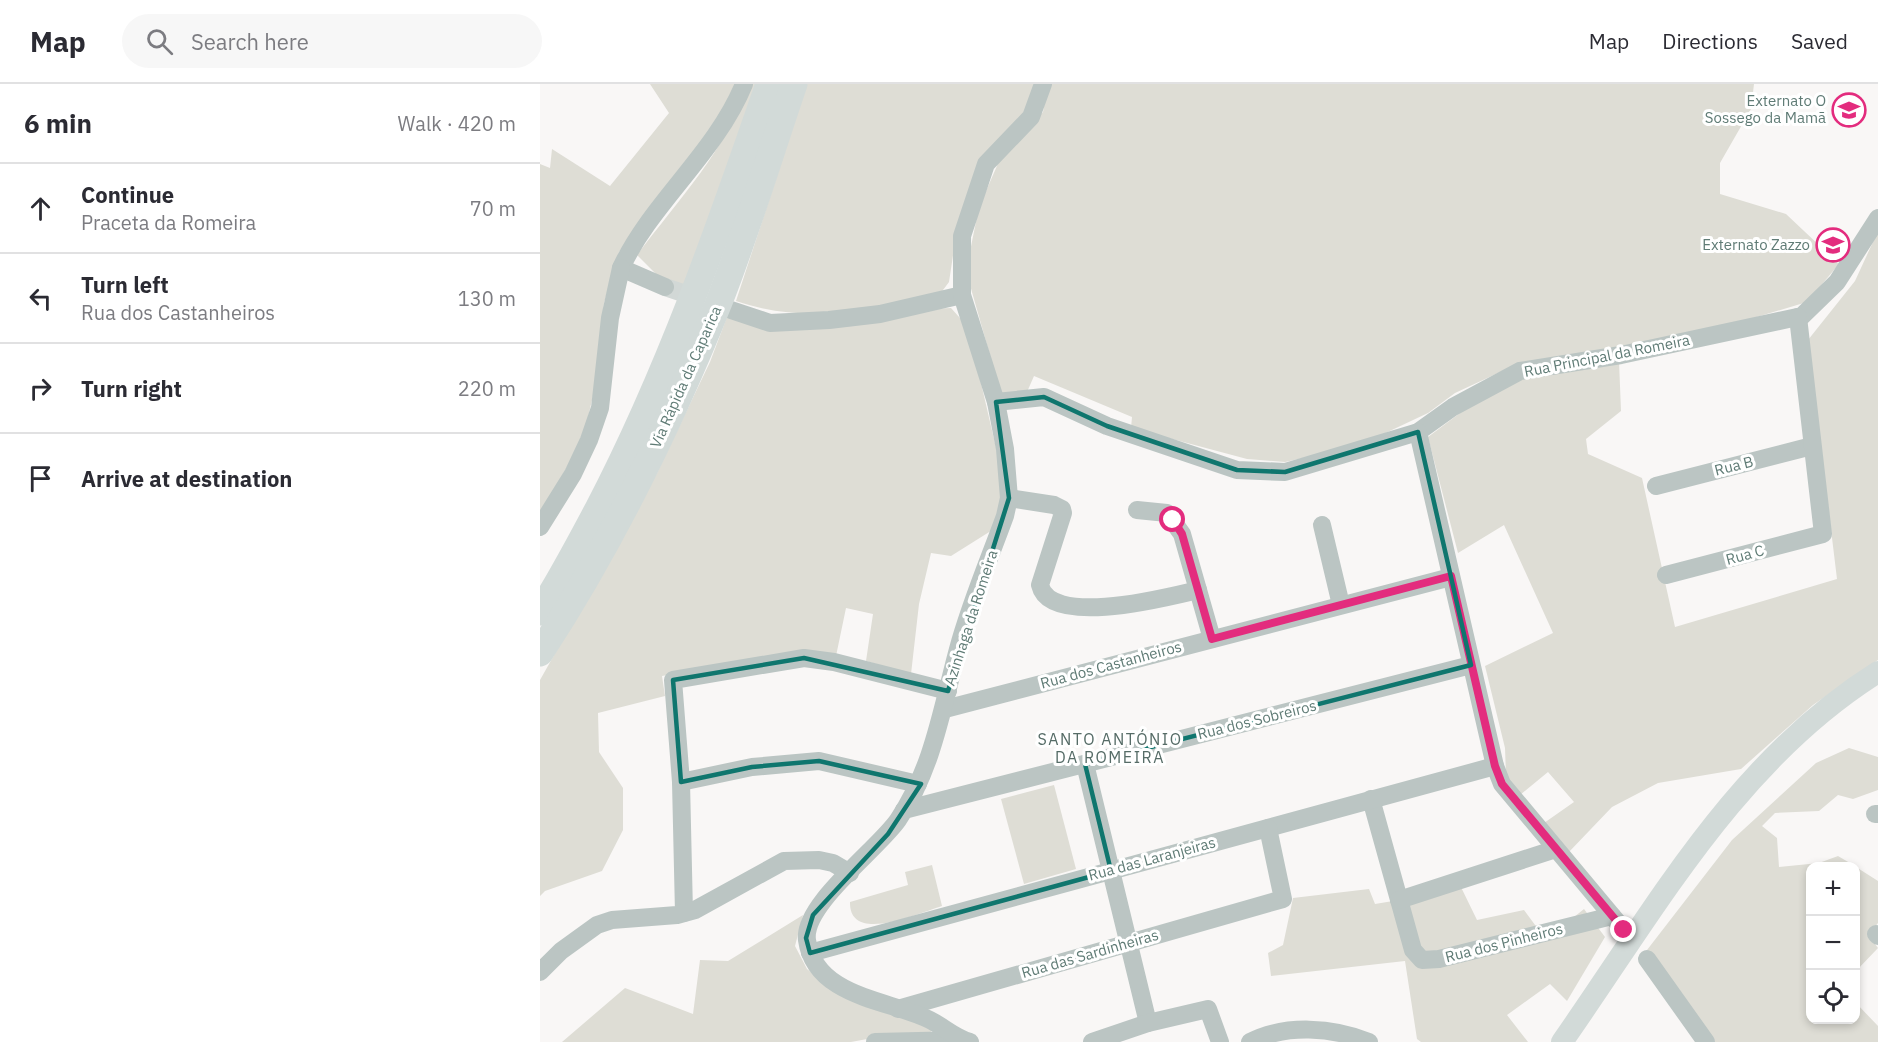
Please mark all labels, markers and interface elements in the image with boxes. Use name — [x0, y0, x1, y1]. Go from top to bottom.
search box — [122, 14, 542, 68]
text: Map — [30, 23, 86, 60]
icon: search — [143, 25, 176, 58]
text: Search here — [191, 27, 309, 56]
text: Map — [1589, 27, 1629, 55]
text: Directions — [1662, 27, 1758, 55]
text: Saved — [1791, 27, 1848, 55]
place label: Externato O Sossego da Mamã — [1705, 91, 1826, 127]
school or university icon: Externato O Sossego da Mamã — [1831, 92, 1867, 128]
text: 6 min — [24, 106, 92, 140]
text: Walk · 420 m — [398, 110, 516, 137]
text: Continue — [81, 180, 174, 209]
icon: ahead — [24, 192, 57, 225]
text: 70 m — [470, 195, 516, 222]
text: Praceta da Romeira — [81, 209, 256, 236]
school or university icon: Externato Zazzo — [1815, 227, 1851, 263]
place label: Externato Zazzo — [1702, 235, 1810, 254]
text: Turn left — [81, 270, 169, 299]
icon: left — [24, 282, 57, 315]
text: 130 m — [458, 285, 516, 312]
text: Rua dos Castanheiros — [81, 299, 275, 326]
street label: Via Rápida da Caparica — [646, 303, 725, 451]
street label: Rua Principal da Romeira — [1522, 330, 1691, 381]
icon: right — [24, 372, 57, 405]
text: Turn right — [81, 374, 182, 403]
text: 220 m — [458, 375, 516, 402]
street label: Rua B — [1712, 452, 1755, 480]
icon: arrive — [24, 462, 57, 495]
text: Arrive at destination — [81, 464, 292, 493]
route start — [1159, 506, 1185, 532]
street label: Rua C — [1724, 540, 1766, 569]
street label: Azinhaga da Romeira — [940, 548, 1001, 688]
street label: Rua dos Castanheiros — [1038, 637, 1184, 693]
street label: Rua dos Sobreiros — [1195, 696, 1318, 743]
district label: SANTO ANTÓNIO DA ROMEIRA — [1037, 728, 1183, 767]
street label: Rua das Laranjeiras — [1086, 832, 1218, 885]
map controls — [1806, 862, 1860, 1024]
button: + — [1806, 862, 1860, 916]
route end — [1610, 916, 1636, 942]
button: − — [1806, 916, 1860, 970]
street label: Rua dos Pinheiros — [1443, 919, 1565, 966]
street label: Rua das Sardinheiras — [1019, 925, 1161, 982]
button: locate — [1806, 970, 1860, 1024]

